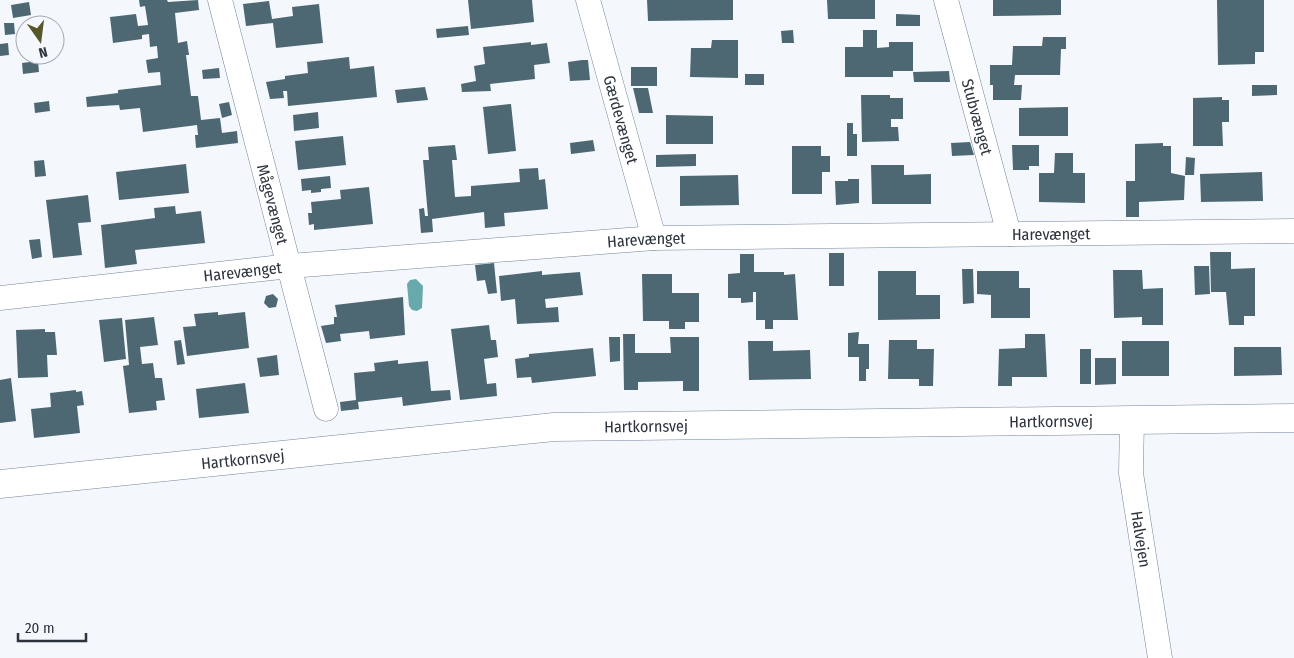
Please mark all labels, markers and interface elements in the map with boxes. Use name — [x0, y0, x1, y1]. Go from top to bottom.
north arrow — [15, 15, 65, 65]
text: N — [37, 43, 49, 61]
street label: Gærdevænget — [599, 73, 642, 167]
street label: Stubvænget — [958, 77, 996, 158]
street label: Mågevænget — [253, 162, 292, 247]
street label: Harevænget — [1012, 224, 1091, 244]
street label: Harevænget — [606, 229, 686, 252]
street label: Harevænget — [202, 258, 283, 285]
street label: Hartkornsvej — [1009, 411, 1093, 431]
street label: Hartkornsvej — [604, 416, 688, 436]
street label: Hartkornsvej — [200, 446, 285, 473]
street label: Halvejen — [1127, 510, 1155, 569]
scale bar — [18, 610, 85, 642]
text: 20 m — [25, 619, 55, 637]

